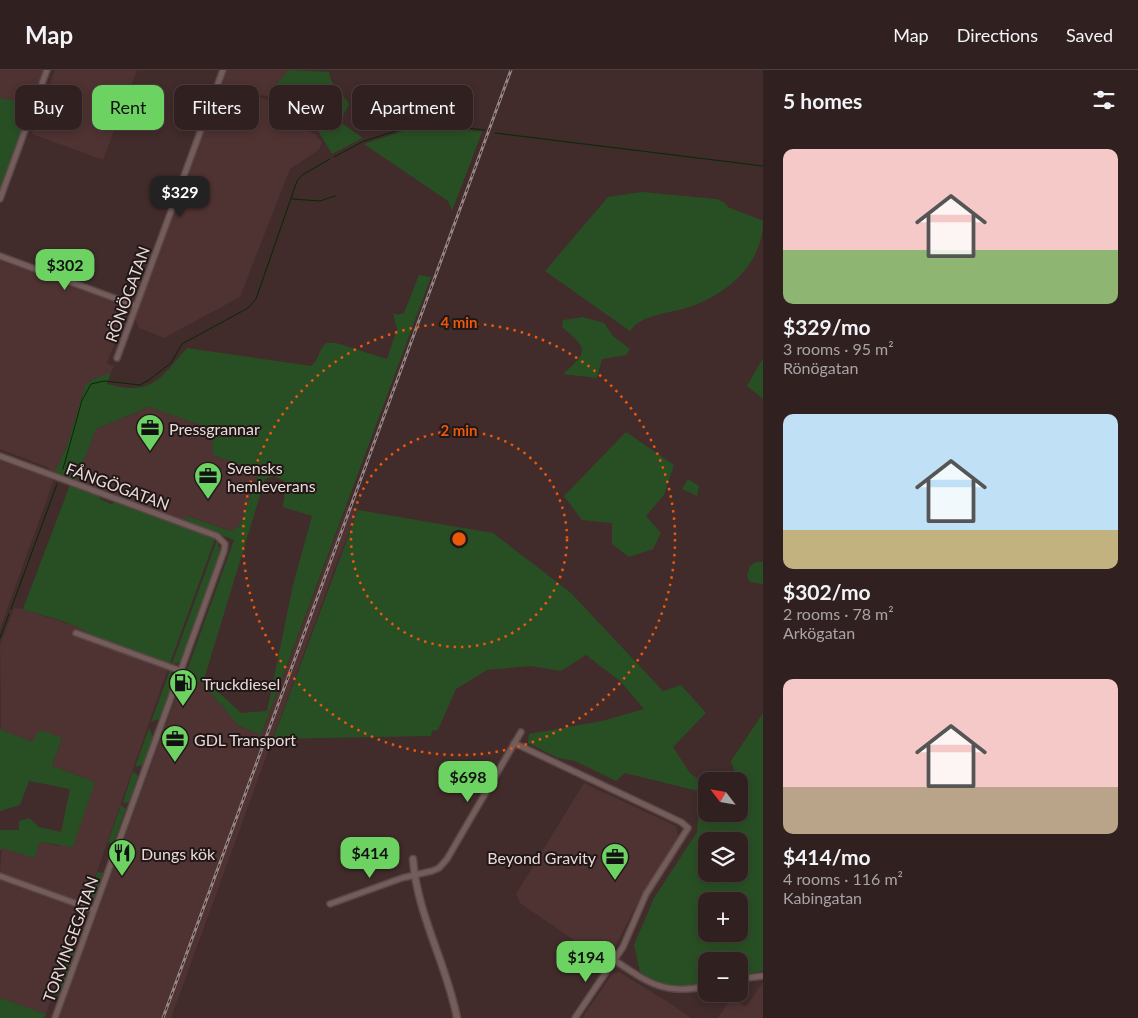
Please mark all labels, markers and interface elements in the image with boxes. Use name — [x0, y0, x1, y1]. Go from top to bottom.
text: Map — [25, 20, 73, 49]
text: Map — [893, 24, 929, 46]
text: Directions — [957, 24, 1038, 46]
text: Saved — [1066, 24, 1113, 46]
chip: Buy — [15, 85, 82, 130]
chip: Rent — [92, 85, 164, 130]
chip: Filters — [174, 85, 259, 130]
chip: New — [269, 85, 342, 130]
chip: Apartment — [352, 85, 473, 130]
icon: filters — [1090, 86, 1118, 114]
text: 5 homes — [783, 88, 862, 113]
pin: $329 — [150, 176, 210, 218]
icon: home — [906, 181, 996, 271]
text: $329 — [161, 182, 199, 201]
street label: RÖNÖGATAN — [101, 244, 153, 344]
pin: $302 — [35, 248, 95, 291]
text: $302 — [46, 255, 84, 274]
text: 4 min — [440, 313, 478, 331]
text: $329/mo — [783, 314, 871, 339]
text: 3 rooms · 95 m² — [783, 339, 894, 358]
text: Rönögatan — [783, 358, 858, 377]
office icon: Pressgrannar — [135, 413, 165, 452]
place label: Pressgrannar — [169, 419, 260, 438]
text: 2 min — [440, 421, 478, 439]
icon: home — [906, 446, 996, 536]
place label: Svensks hemleverans — [227, 458, 316, 495]
street label: FÅNGÖGATAN — [64, 459, 172, 513]
office icon: Svensks hemleverans — [193, 461, 223, 500]
centre of rings — [450, 530, 468, 548]
text: $302/mo — [783, 579, 871, 604]
text: 2 rooms · 78 m² — [783, 604, 894, 623]
text: Arkögatan — [783, 623, 855, 642]
fuel station icon: Truckdiesel — [168, 668, 198, 707]
place label: Truckdiesel — [202, 674, 280, 693]
icon: home — [906, 711, 996, 801]
office icon: GDL Transport — [160, 724, 190, 763]
place label: GDL Transport — [194, 730, 296, 749]
pin: $698 — [438, 760, 498, 803]
text: $698 — [449, 767, 487, 786]
north arrow — [698, 772, 748, 822]
map controls — [698, 772, 748, 1002]
button: layers — [698, 832, 748, 882]
pin: $414 — [340, 836, 400, 879]
restaurant icon: Dungs kök — [107, 838, 137, 877]
office icon: Beyond Gravity — [600, 842, 630, 881]
text: $414 — [351, 843, 389, 862]
place label: Dungs kök — [141, 844, 216, 863]
text: $414/mo — [783, 844, 871, 869]
place label: Beyond Gravity — [487, 848, 597, 867]
text: 4 rooms · 116 m² — [783, 869, 903, 888]
street label: TORVINGEGATAN — [38, 874, 102, 1004]
text: Kabingatan — [783, 888, 862, 907]
button: + — [698, 892, 748, 942]
pin: $194 — [556, 940, 616, 983]
text: $194 — [567, 947, 605, 966]
button: − — [698, 952, 748, 1002]

